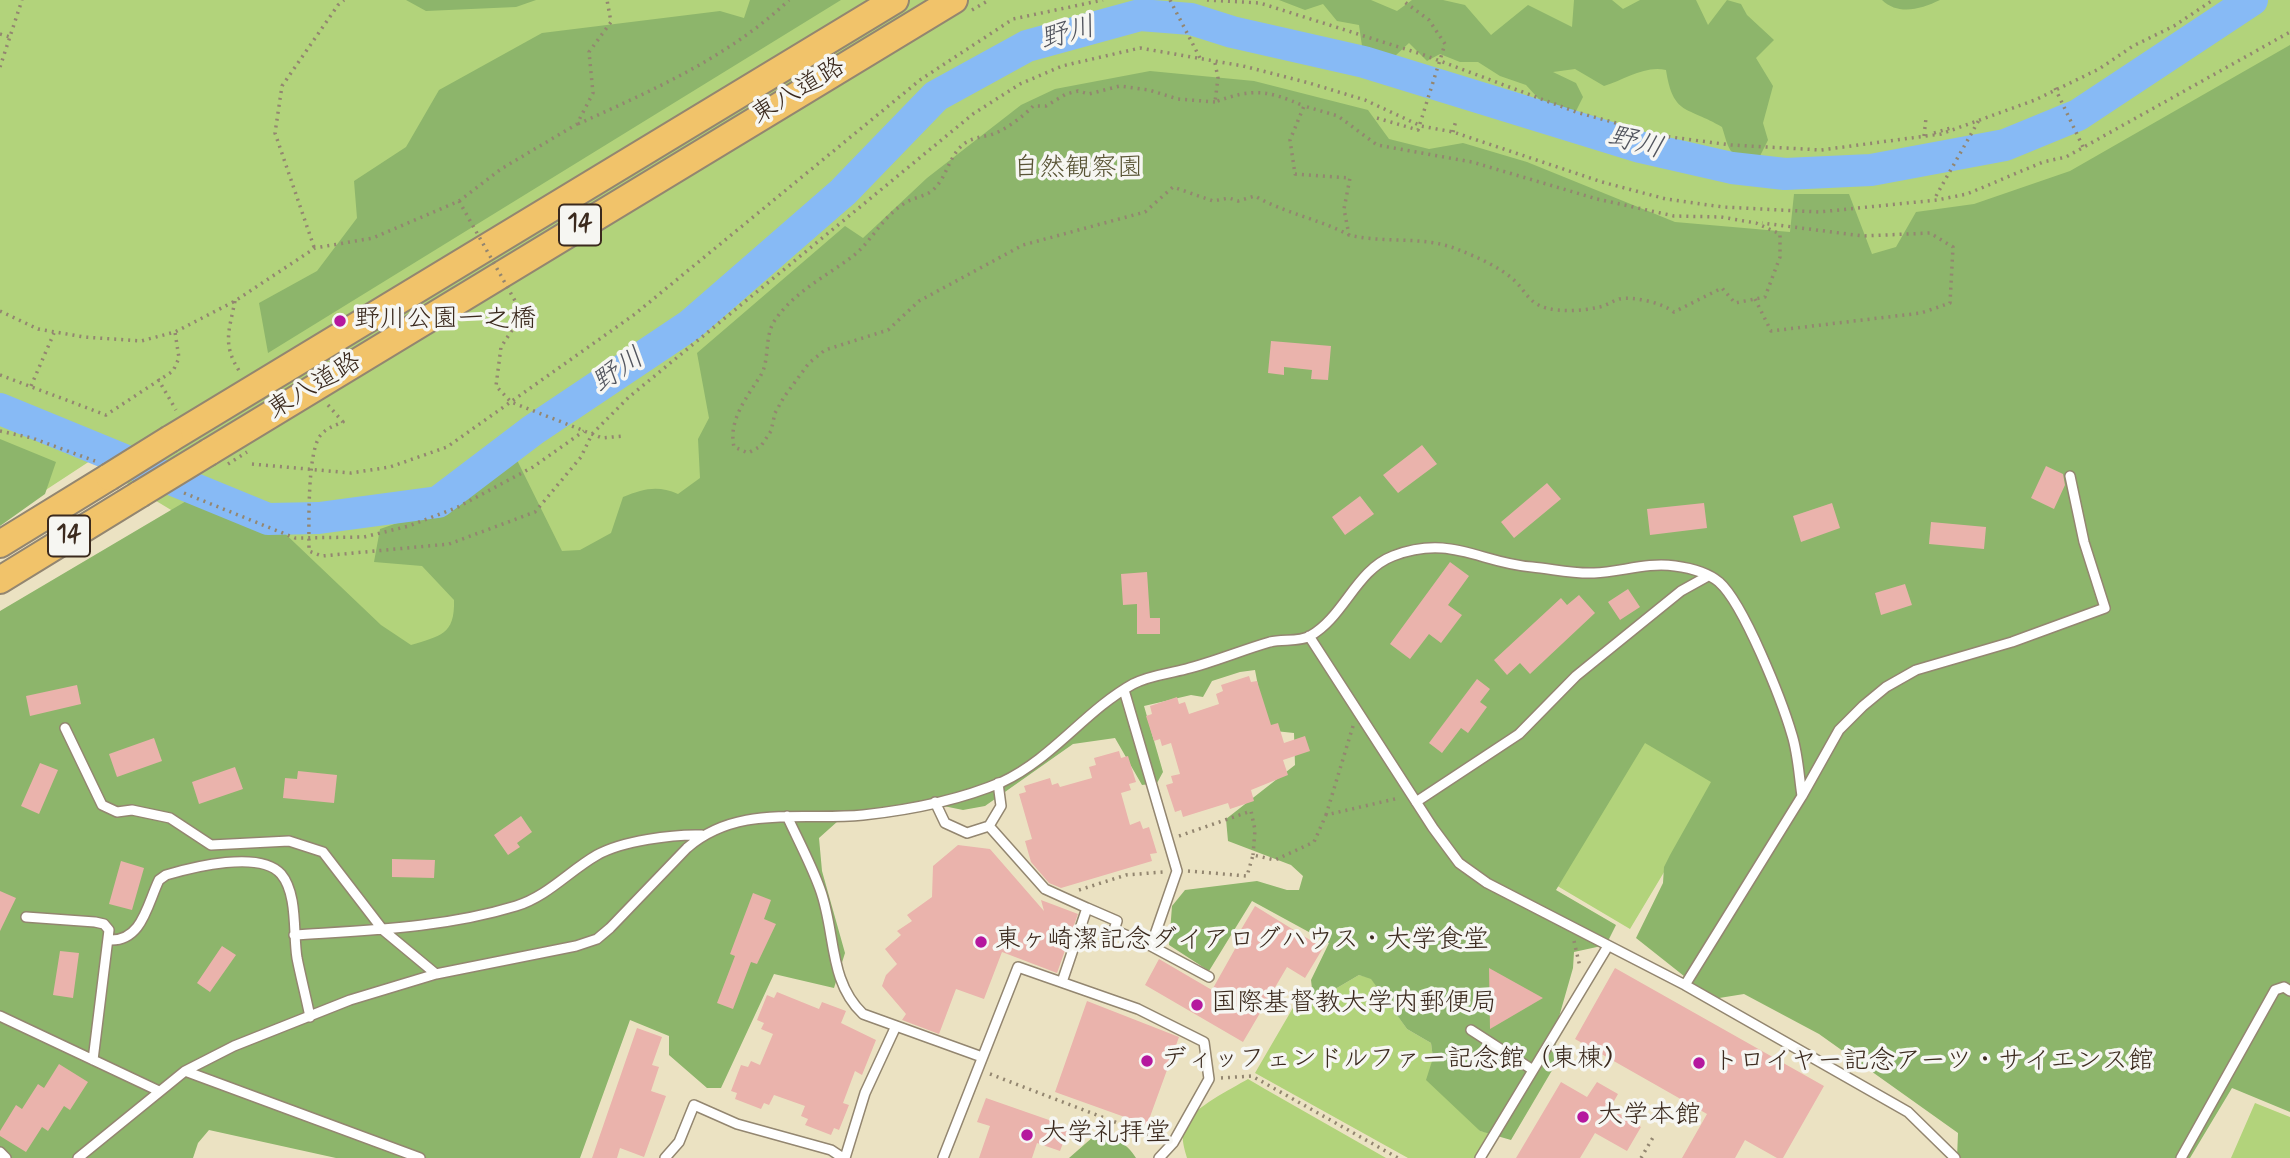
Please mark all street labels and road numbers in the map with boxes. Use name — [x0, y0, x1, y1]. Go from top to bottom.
street label: 東八道路 — [746, 52, 852, 132]
road number: 14 — [559, 205, 601, 246]
street label: 東八道路 — [262, 347, 368, 427]
road number: 14 — [48, 516, 90, 556]

